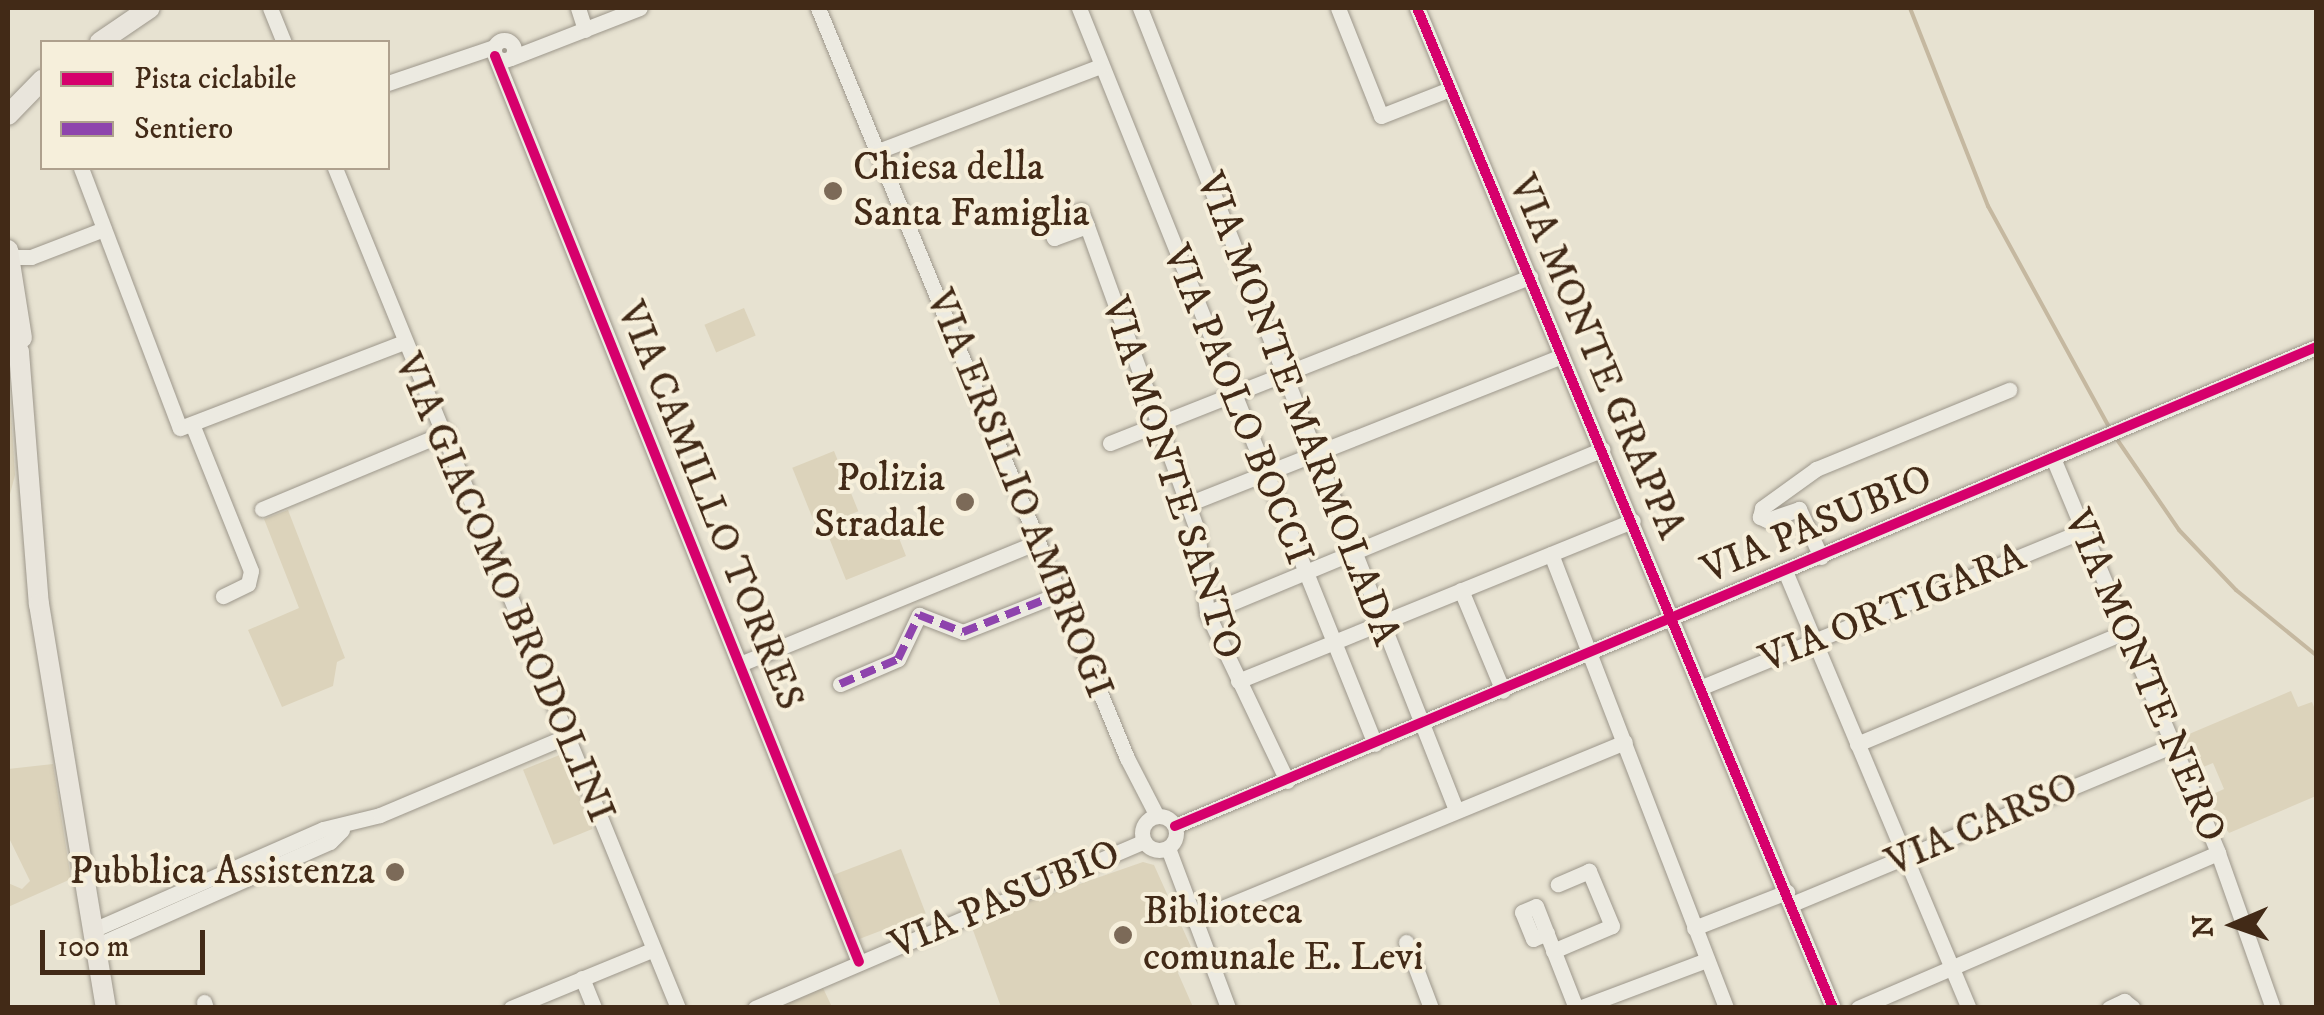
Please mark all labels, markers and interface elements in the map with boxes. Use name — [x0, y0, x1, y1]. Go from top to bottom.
legend — [40, 40, 390, 170]
text: Pista ciclabile — [134, 61, 296, 98]
text: Sentiero — [134, 111, 233, 148]
place label: Chiesa della Santa Famiglia — [853, 144, 1090, 238]
street label: VIA MONTE MARMOLADA — [1185, 166, 1409, 652]
street label: VIA MONTE GRAPPA — [1498, 168, 1694, 546]
marker: Chiesa della Santa Famiglia — [822, 180, 844, 202]
street label: VIA PAOLO BOCCI — [1151, 238, 1323, 572]
street label: VIA ERSILIO AMBROGI — [915, 283, 1123, 705]
street label: VIA MONTE SANTO — [1090, 291, 1252, 665]
street label: VIA CAMILLO TORRES — [606, 295, 814, 717]
street label: VIA GIACOMO BRODOLINI — [383, 346, 625, 830]
place label: Polizia Stradale — [814, 455, 945, 549]
street label: VIA PASUBIO — [1695, 455, 1939, 595]
marker: Polizia Stradale — [954, 491, 976, 513]
street label: VIA MONTE NERO — [2052, 503, 2236, 849]
street label: VIA ORTIGARA — [1753, 534, 2033, 684]
street label: VIA CARSO — [1879, 763, 2085, 887]
street label: VIA PASUBIO — [883, 830, 1127, 970]
place label: Pubblica Assistenza — [70, 848, 375, 896]
marker: Pubblica Assistenza — [384, 861, 406, 883]
north arrow — [2184, 875, 2284, 975]
place label: Biblioteca comunale E. Levi — [1143, 888, 1423, 982]
scale bar — [45, 910, 210, 972]
text: N — [2186, 914, 2221, 938]
marker: Biblioteca comunale E. Levi — [1112, 924, 1134, 946]
text: 100 m — [57, 929, 129, 966]

